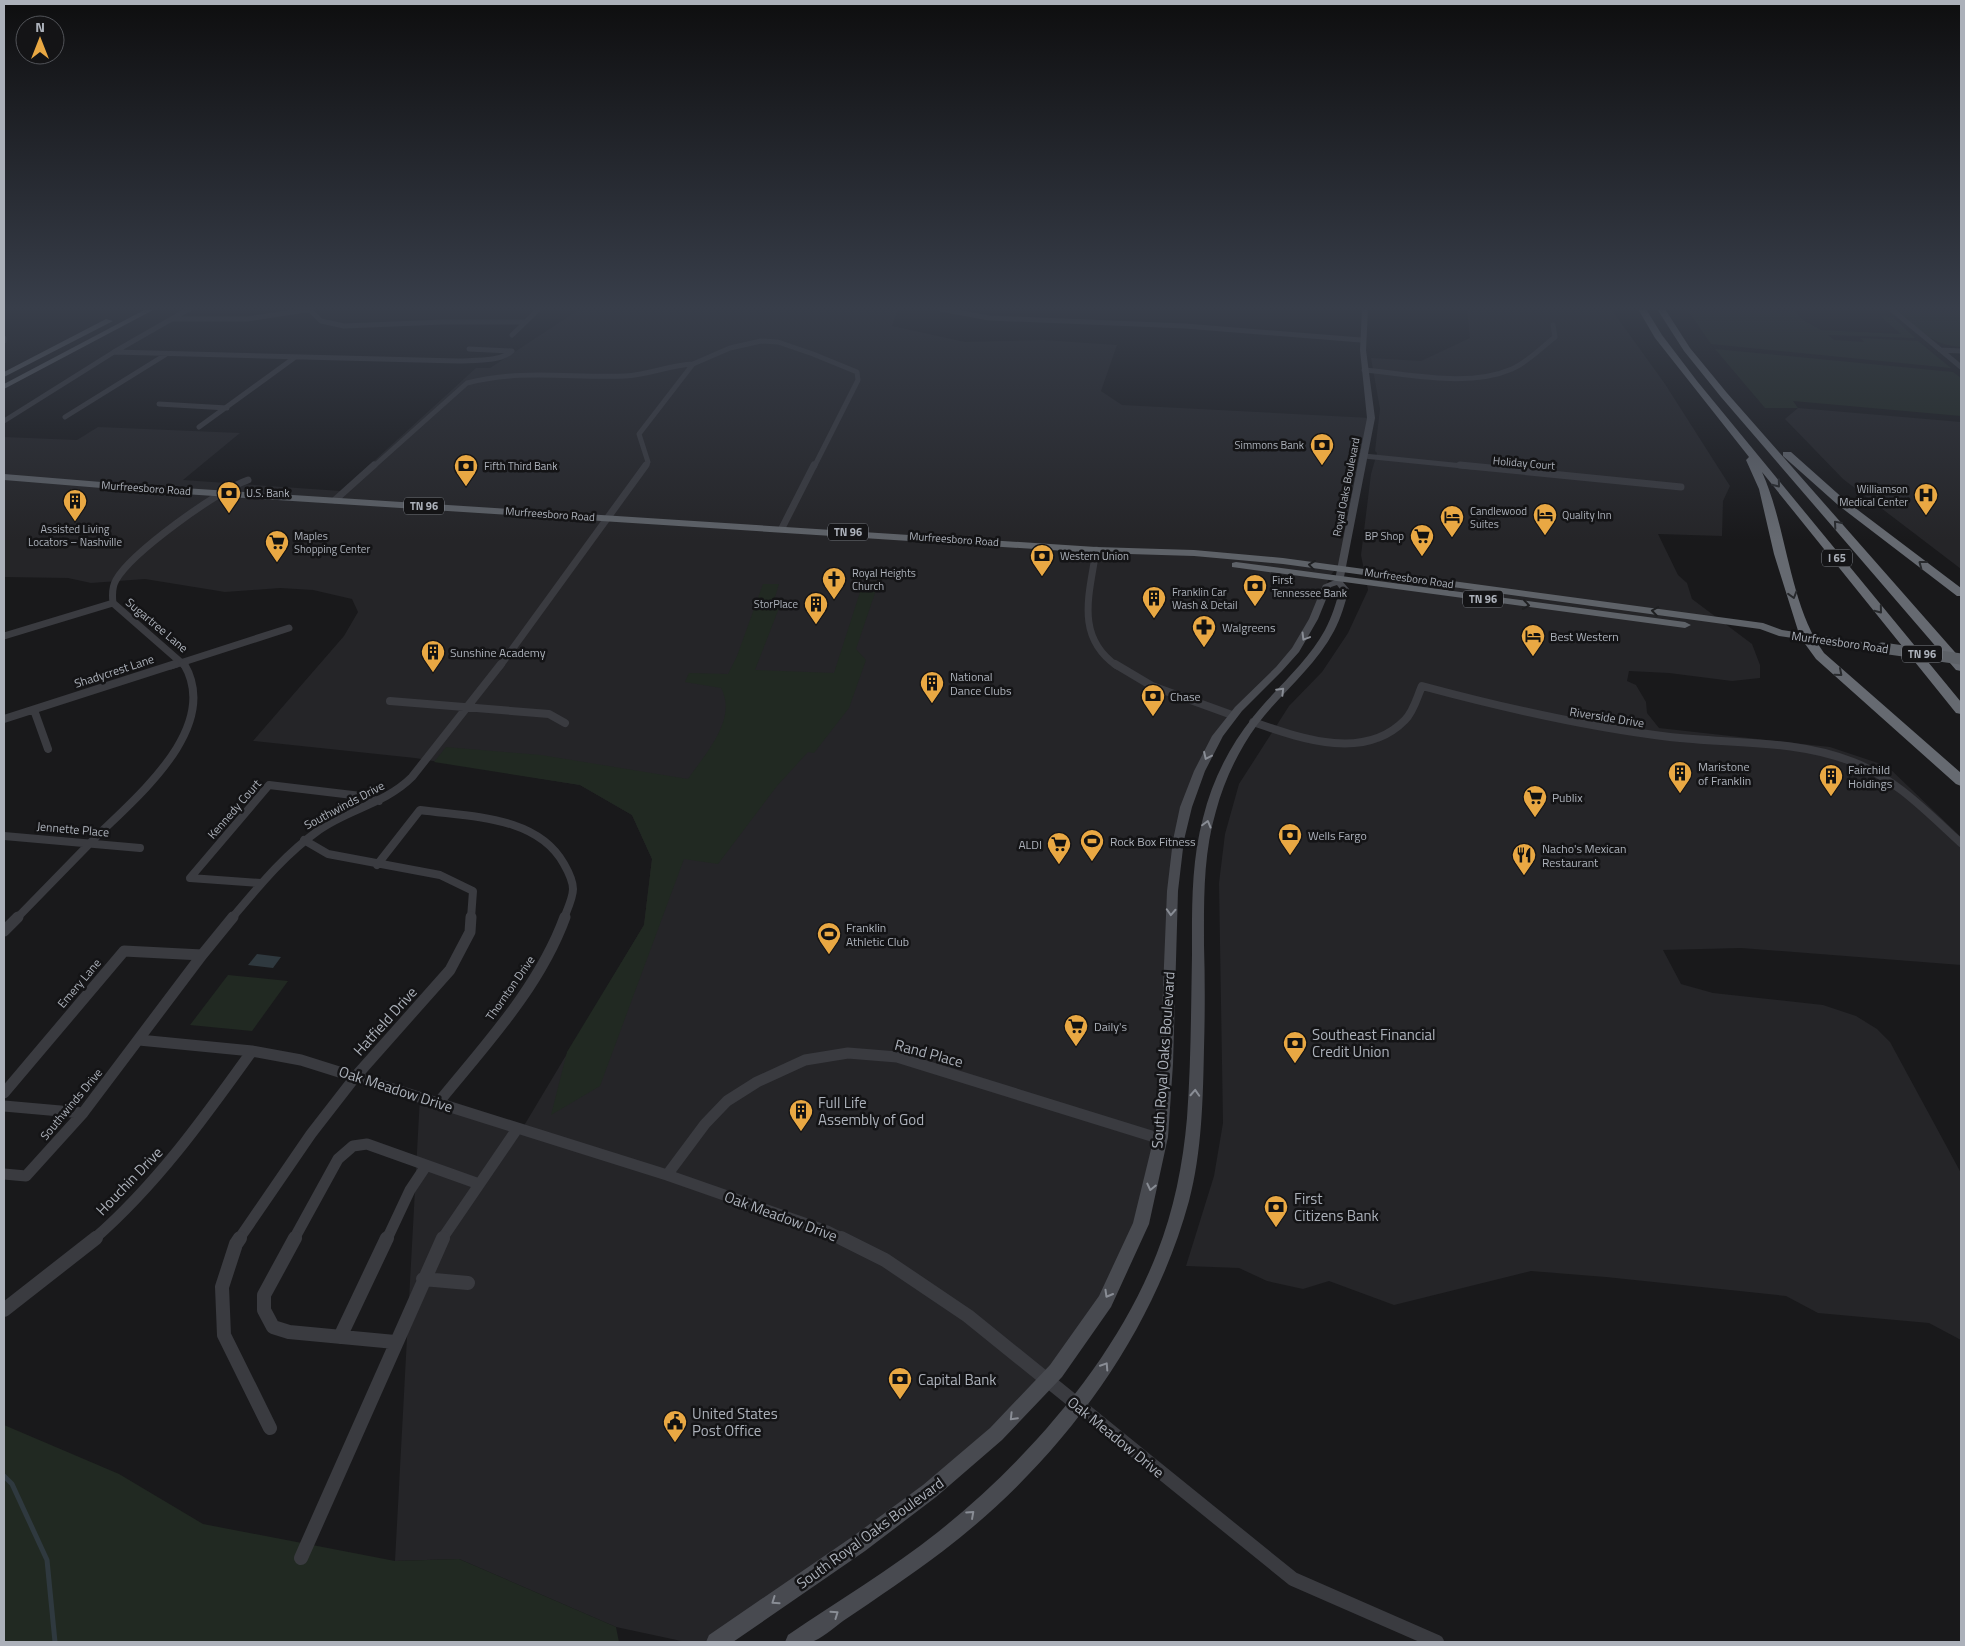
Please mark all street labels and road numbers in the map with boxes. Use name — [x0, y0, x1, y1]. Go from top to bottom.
street label: Royal Oaks Boulevard — [1329, 436, 1363, 538]
street label: Holiday Court — [1492, 452, 1556, 474]
street label: Murfreesboro Road — [101, 477, 192, 499]
road number: TN 96 — [404, 498, 444, 514]
street label: Murfreesboro Road — [505, 503, 596, 525]
road number: TN 96 — [828, 524, 868, 540]
street label: Murfreesboro Road — [909, 528, 1000, 550]
road number: I 65 — [1822, 550, 1852, 566]
street label: Murfreesboro Road — [1363, 564, 1455, 592]
road number: TN 96 — [1463, 590, 1503, 608]
street label: Sugartree Lane — [122, 593, 192, 657]
street label: Murfreesboro Road — [1790, 626, 1890, 658]
road number: TN 96 — [1902, 646, 1942, 662]
street label: Shadycrest Lane — [72, 649, 156, 693]
street label: Riverside Drive — [1568, 702, 1646, 732]
street label: Kennedy Court — [203, 774, 266, 843]
street label: Southwinds Drive — [300, 776, 388, 834]
street label: Jennette Place — [36, 816, 110, 842]
street label: Thornton Drive — [481, 952, 539, 1024]
street label: Emery Lane — [53, 954, 105, 1012]
street label: South Royal Oaks Boulevard — [1145, 971, 1181, 1149]
street label: Hatfield Drive — [348, 981, 422, 1061]
street label: Rand Place — [892, 1033, 966, 1073]
street label: Oak Meadow Drive — [336, 1060, 456, 1118]
street label: Southwinds Drive — [35, 1064, 107, 1144]
street label: Houchin Drive — [90, 1141, 168, 1221]
street label: Oak Meadow Drive — [721, 1185, 841, 1247]
street label: Oak Meadow Drive — [1063, 1391, 1169, 1483]
street label: South Royal Oaks Boulevard — [791, 1472, 949, 1594]

